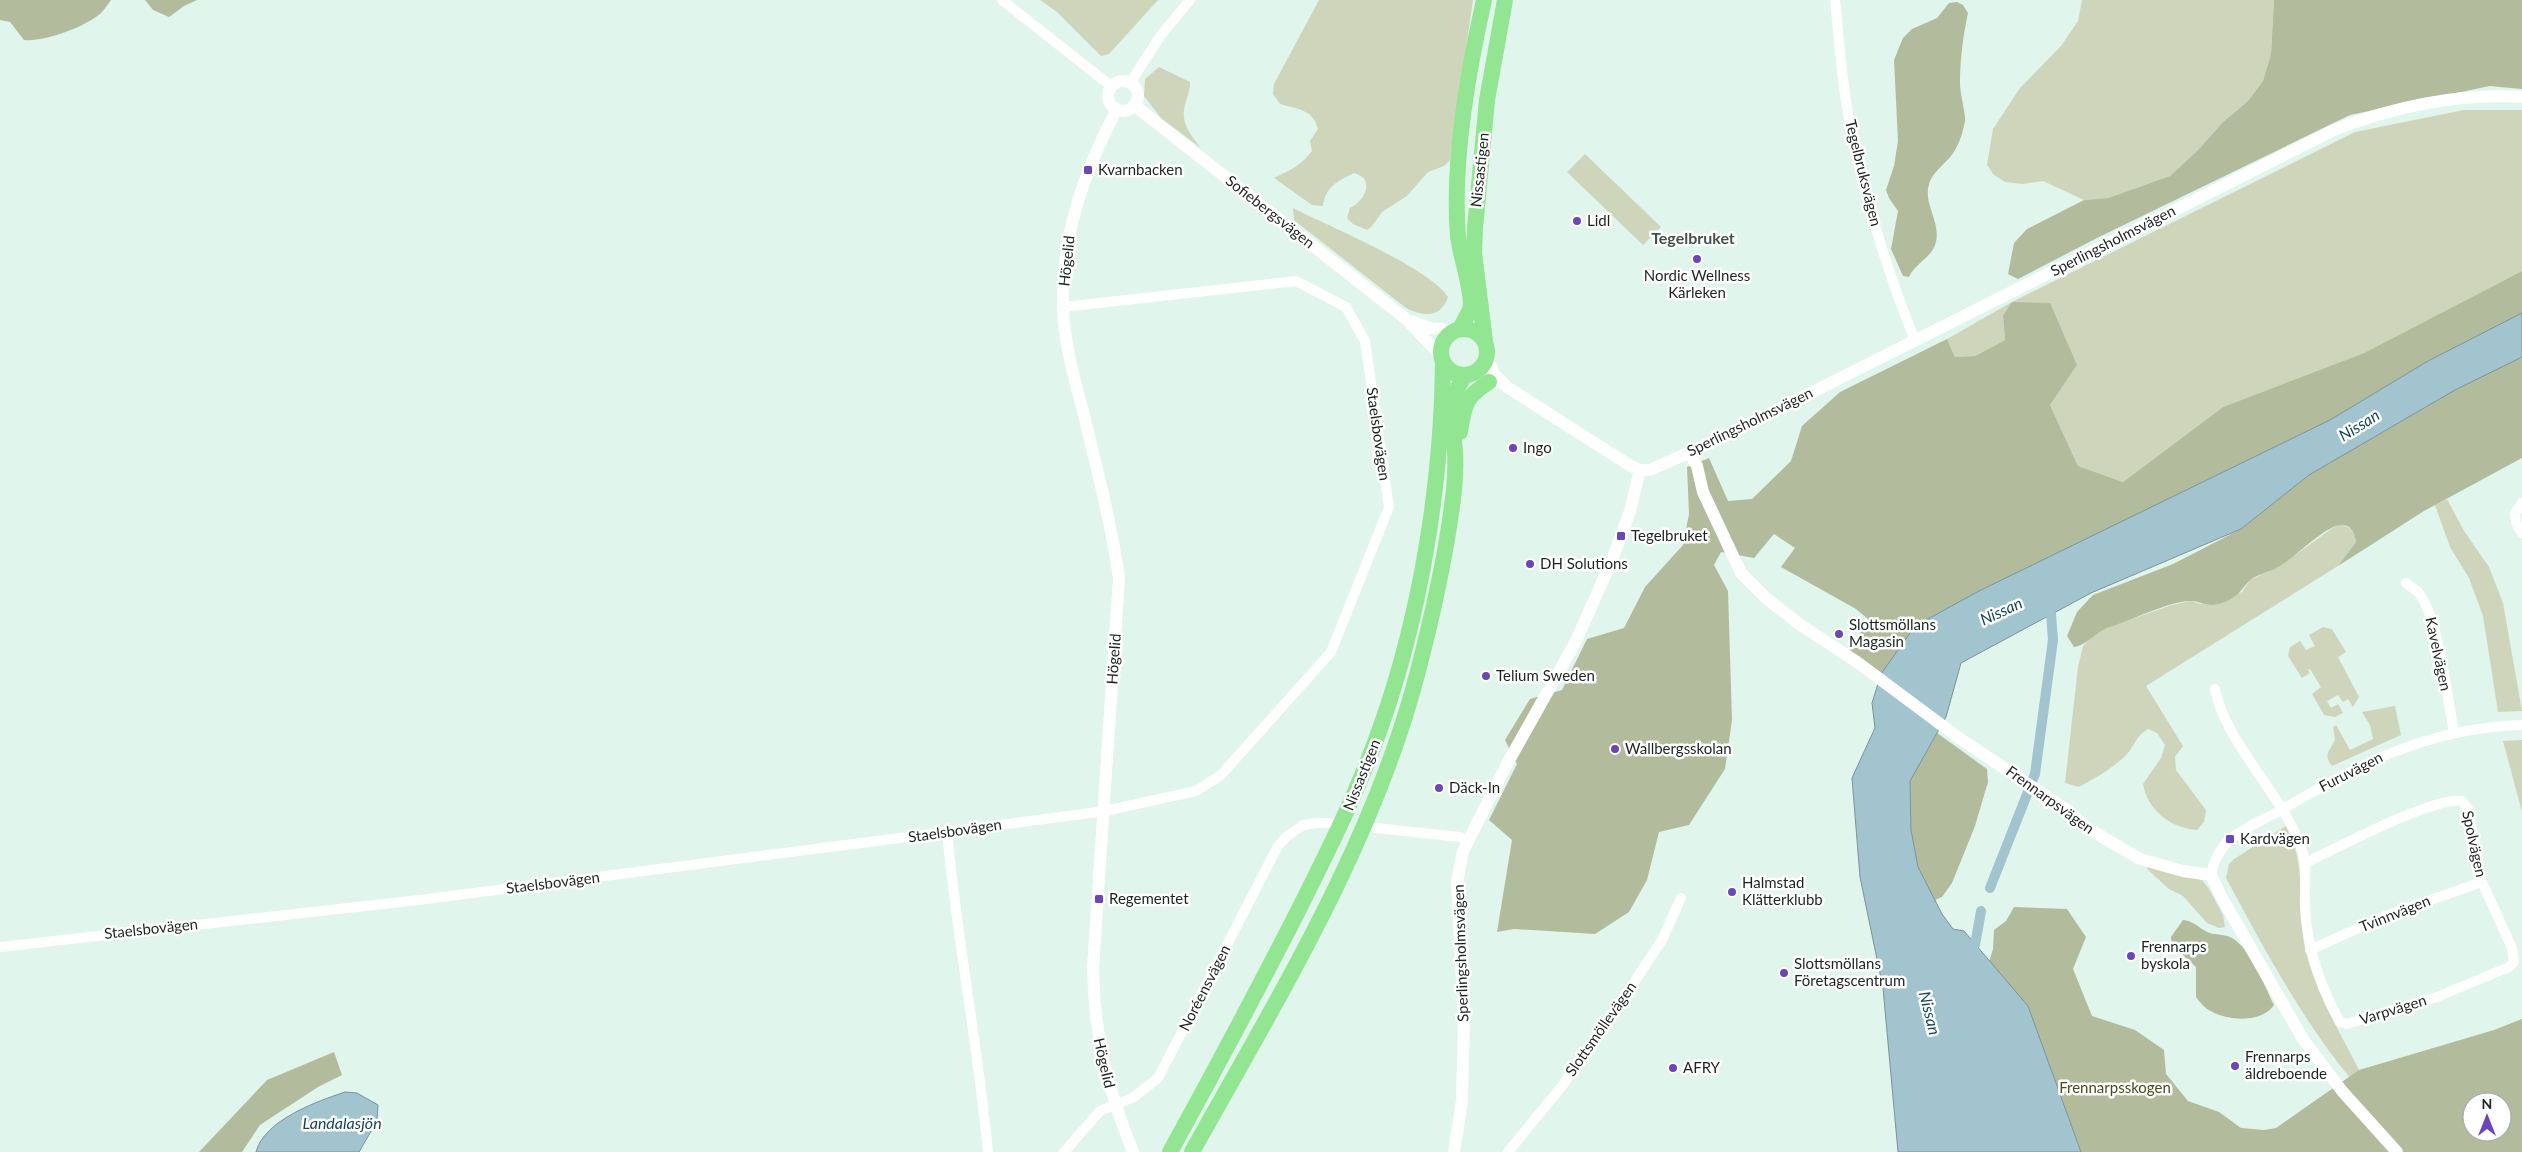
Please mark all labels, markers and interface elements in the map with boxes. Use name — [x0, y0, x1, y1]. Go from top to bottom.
street label: Tegelbruksvägen — [1842, 118, 1886, 228]
street label: Nissastigen — [1466, 132, 1492, 208]
place label: Kvarnbacken — [1098, 160, 1183, 178]
marker: Kvarnbacken — [1082, 164, 1094, 176]
street label: Sofiebergsvägen — [1223, 171, 1319, 251]
street label: Sperlingsholmsvägen — [2047, 201, 2178, 279]
place label: Lidl — [1587, 211, 1610, 229]
marker: Lidl — [1571, 215, 1583, 227]
district label: Tegelbruket — [1651, 228, 1735, 247]
street label: Högelid — [1054, 235, 1078, 287]
marker: Nordic Wellness Kärleken — [1691, 253, 1703, 265]
place label: Nordic Wellness Kärleken — [1644, 266, 1750, 301]
street label: Sperlingsholmsvägen — [1684, 383, 1815, 459]
street label: Staelsbovägen — [1364, 386, 1394, 482]
water label: Nissan — [2335, 405, 2383, 444]
place label: Ingo — [1523, 438, 1552, 456]
marker: Ingo — [1507, 442, 1519, 454]
place label: Tegelbruket — [1631, 526, 1708, 544]
marker: Tegelbruket — [1615, 530, 1627, 542]
place label: DH Solutions — [1540, 554, 1628, 572]
marker: DH Solutions — [1524, 558, 1536, 570]
water label: Nissan — [1977, 593, 2025, 629]
place label: Slottsmöllans Magasin — [1849, 615, 1936, 650]
street label: Kavelvägen — [2422, 615, 2456, 692]
marker: Slottsmöllans Magasin — [1833, 628, 1845, 640]
street label: Högelid — [1102, 633, 1124, 685]
place label: Telium Sweden — [1496, 666, 1595, 684]
marker: Telium Sweden — [1480, 670, 1492, 682]
street label: Nissastigen — [1339, 736, 1383, 813]
place label: Wallbergsskolan — [1625, 739, 1732, 757]
marker: Wallbergsskolan — [1609, 743, 1621, 755]
street label: Furuvägen — [2316, 747, 2385, 795]
street label: Frennarpsvägen — [2003, 761, 2098, 837]
place label: Däck-In — [1449, 778, 1500, 796]
marker: Däck-In — [1433, 782, 1445, 794]
street label: Spolvägen — [2459, 809, 2491, 879]
street label: Staelsbovägen — [907, 815, 1003, 845]
place label: Kardvägen — [2240, 829, 2310, 847]
marker: Kardvägen — [2224, 833, 2236, 845]
street label: Staelsbovägen — [505, 867, 601, 897]
place label: Halmstad Klätterklubb — [1742, 873, 1823, 908]
street label: Sperlingsholmsvägen — [1449, 884, 1471, 1022]
marker: Halmstad Klätterklubb — [1726, 886, 1738, 898]
place label: Regementet — [1109, 889, 1189, 907]
street label: Tvinnvägen — [2357, 891, 2433, 935]
marker: Regementet — [1093, 893, 1105, 905]
street label: Staelsbovägen — [103, 914, 199, 942]
place label: Frennarps byskola — [2141, 937, 2206, 972]
street label: Noréensvägen — [1175, 941, 1234, 1034]
marker: Frennarps byskola — [2125, 950, 2137, 962]
place label: Slottsmöllans Företagscentrum — [1794, 954, 1905, 989]
marker: Slottsmöllans Företagscentrum — [1778, 967, 1790, 979]
street label: Slottsmöllevägen — [1561, 978, 1639, 1079]
water label: Nissan — [1916, 989, 1945, 1037]
street label: Varpvägen — [2357, 990, 2428, 1028]
street label: Högelid — [1090, 1036, 1119, 1090]
place label: Frennarps äldreboende — [2245, 1047, 2327, 1082]
place label: AFRY — [1683, 1058, 1721, 1076]
marker: Frennarps äldreboende — [2229, 1060, 2241, 1072]
marker: AFRY — [1667, 1062, 1679, 1074]
park label: Frennarpsskogen — [2059, 1078, 2171, 1096]
north arrow — [2462, 1092, 2512, 1142]
text: N — [2482, 1095, 2492, 1112]
water label: Landalasjön — [302, 1113, 382, 1132]

